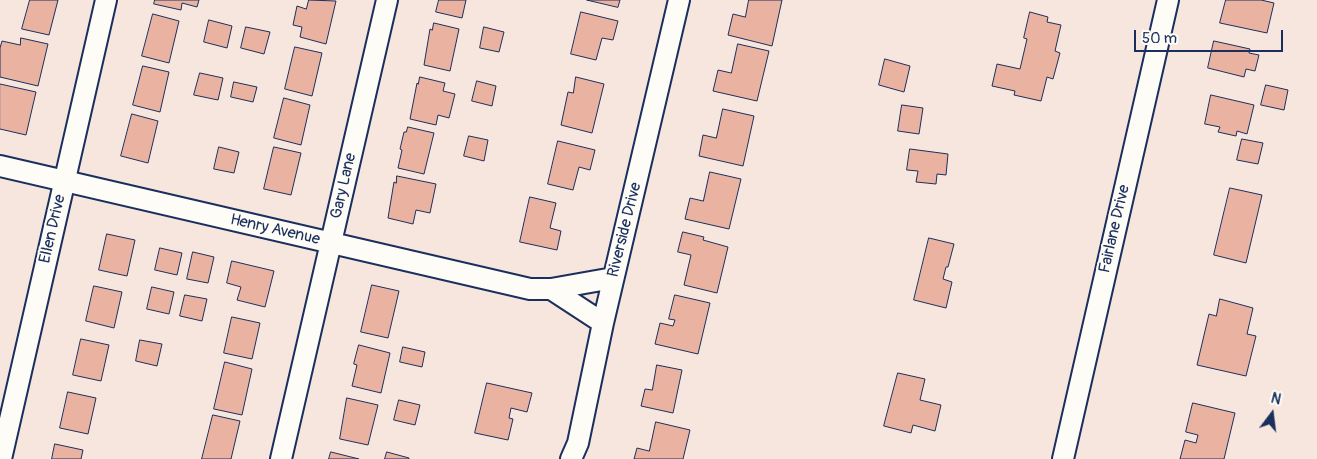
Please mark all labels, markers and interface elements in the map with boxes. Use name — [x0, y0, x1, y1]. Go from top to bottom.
scale bar — [1137, 20, 1286, 52]
text: 50 m — [1142, 29, 1177, 48]
street label: Gary Lane — [327, 151, 361, 221]
street label: Riverside Drive — [604, 181, 646, 279]
street label: Fairlane Drive — [1096, 183, 1134, 275]
street label: Ellen Drive — [36, 193, 70, 265]
street label: Henry Avenue — [228, 210, 322, 250]
north arrow — [1247, 389, 1297, 439]
text: N — [1269, 390, 1283, 408]

